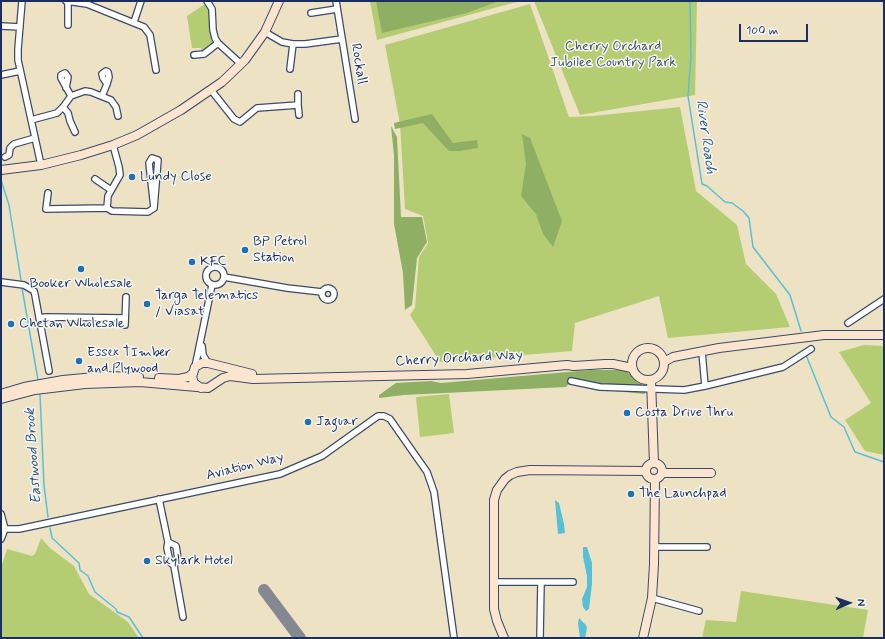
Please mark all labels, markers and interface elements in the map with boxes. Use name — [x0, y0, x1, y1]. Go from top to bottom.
scale bar — [741, 16, 810, 42]
text: 100 m — [746, 23, 778, 39]
park label: Cherry Orchard Jubilee Country Park — [550, 39, 676, 72]
street label: Rockall — [346, 42, 370, 86]
water label: River Roach — [691, 99, 719, 175]
place label: Lundy Close — [140, 169, 212, 185]
marker: Lundy Close — [127, 172, 137, 182]
place label: BP Petrol Station — [253, 234, 307, 266]
marker: BP Petrol Station — [240, 245, 250, 255]
place label: KFC — [200, 254, 226, 270]
marker: KFC — [187, 257, 197, 267]
marker: Booker Wholesale — [76, 264, 86, 274]
place label: Booker Wholesale — [30, 276, 132, 292]
place label: Targa Telematics / Viasat — [155, 288, 258, 320]
marker: Targa Telematics / Viasat — [142, 299, 152, 309]
place label: Chetan Wholesale — [19, 316, 124, 332]
marker: Chetan Wholesale — [6, 319, 16, 329]
place label: Essex TImber and Plywood — [87, 345, 171, 378]
street label: Cherry Orchard Way — [395, 347, 523, 371]
marker: Essex TImber and Plywood — [74, 356, 84, 366]
place label: Costa Drive Thru — [635, 405, 733, 421]
water label: Eastwood Brook — [22, 407, 46, 505]
marker: Costa Drive Thru — [622, 408, 632, 418]
place label: Jaguar — [316, 414, 358, 430]
marker: Jaguar — [303, 417, 313, 427]
street label: Aviation Way — [205, 449, 285, 485]
place label: The Launchpad — [639, 486, 726, 502]
marker: The Launchpad — [626, 489, 636, 499]
place label: Skylark Hotel — [155, 553, 233, 569]
marker: Skylark Hotel — [142, 556, 152, 566]
north arrow — [829, 583, 869, 623]
text: N — [854, 599, 868, 606]

